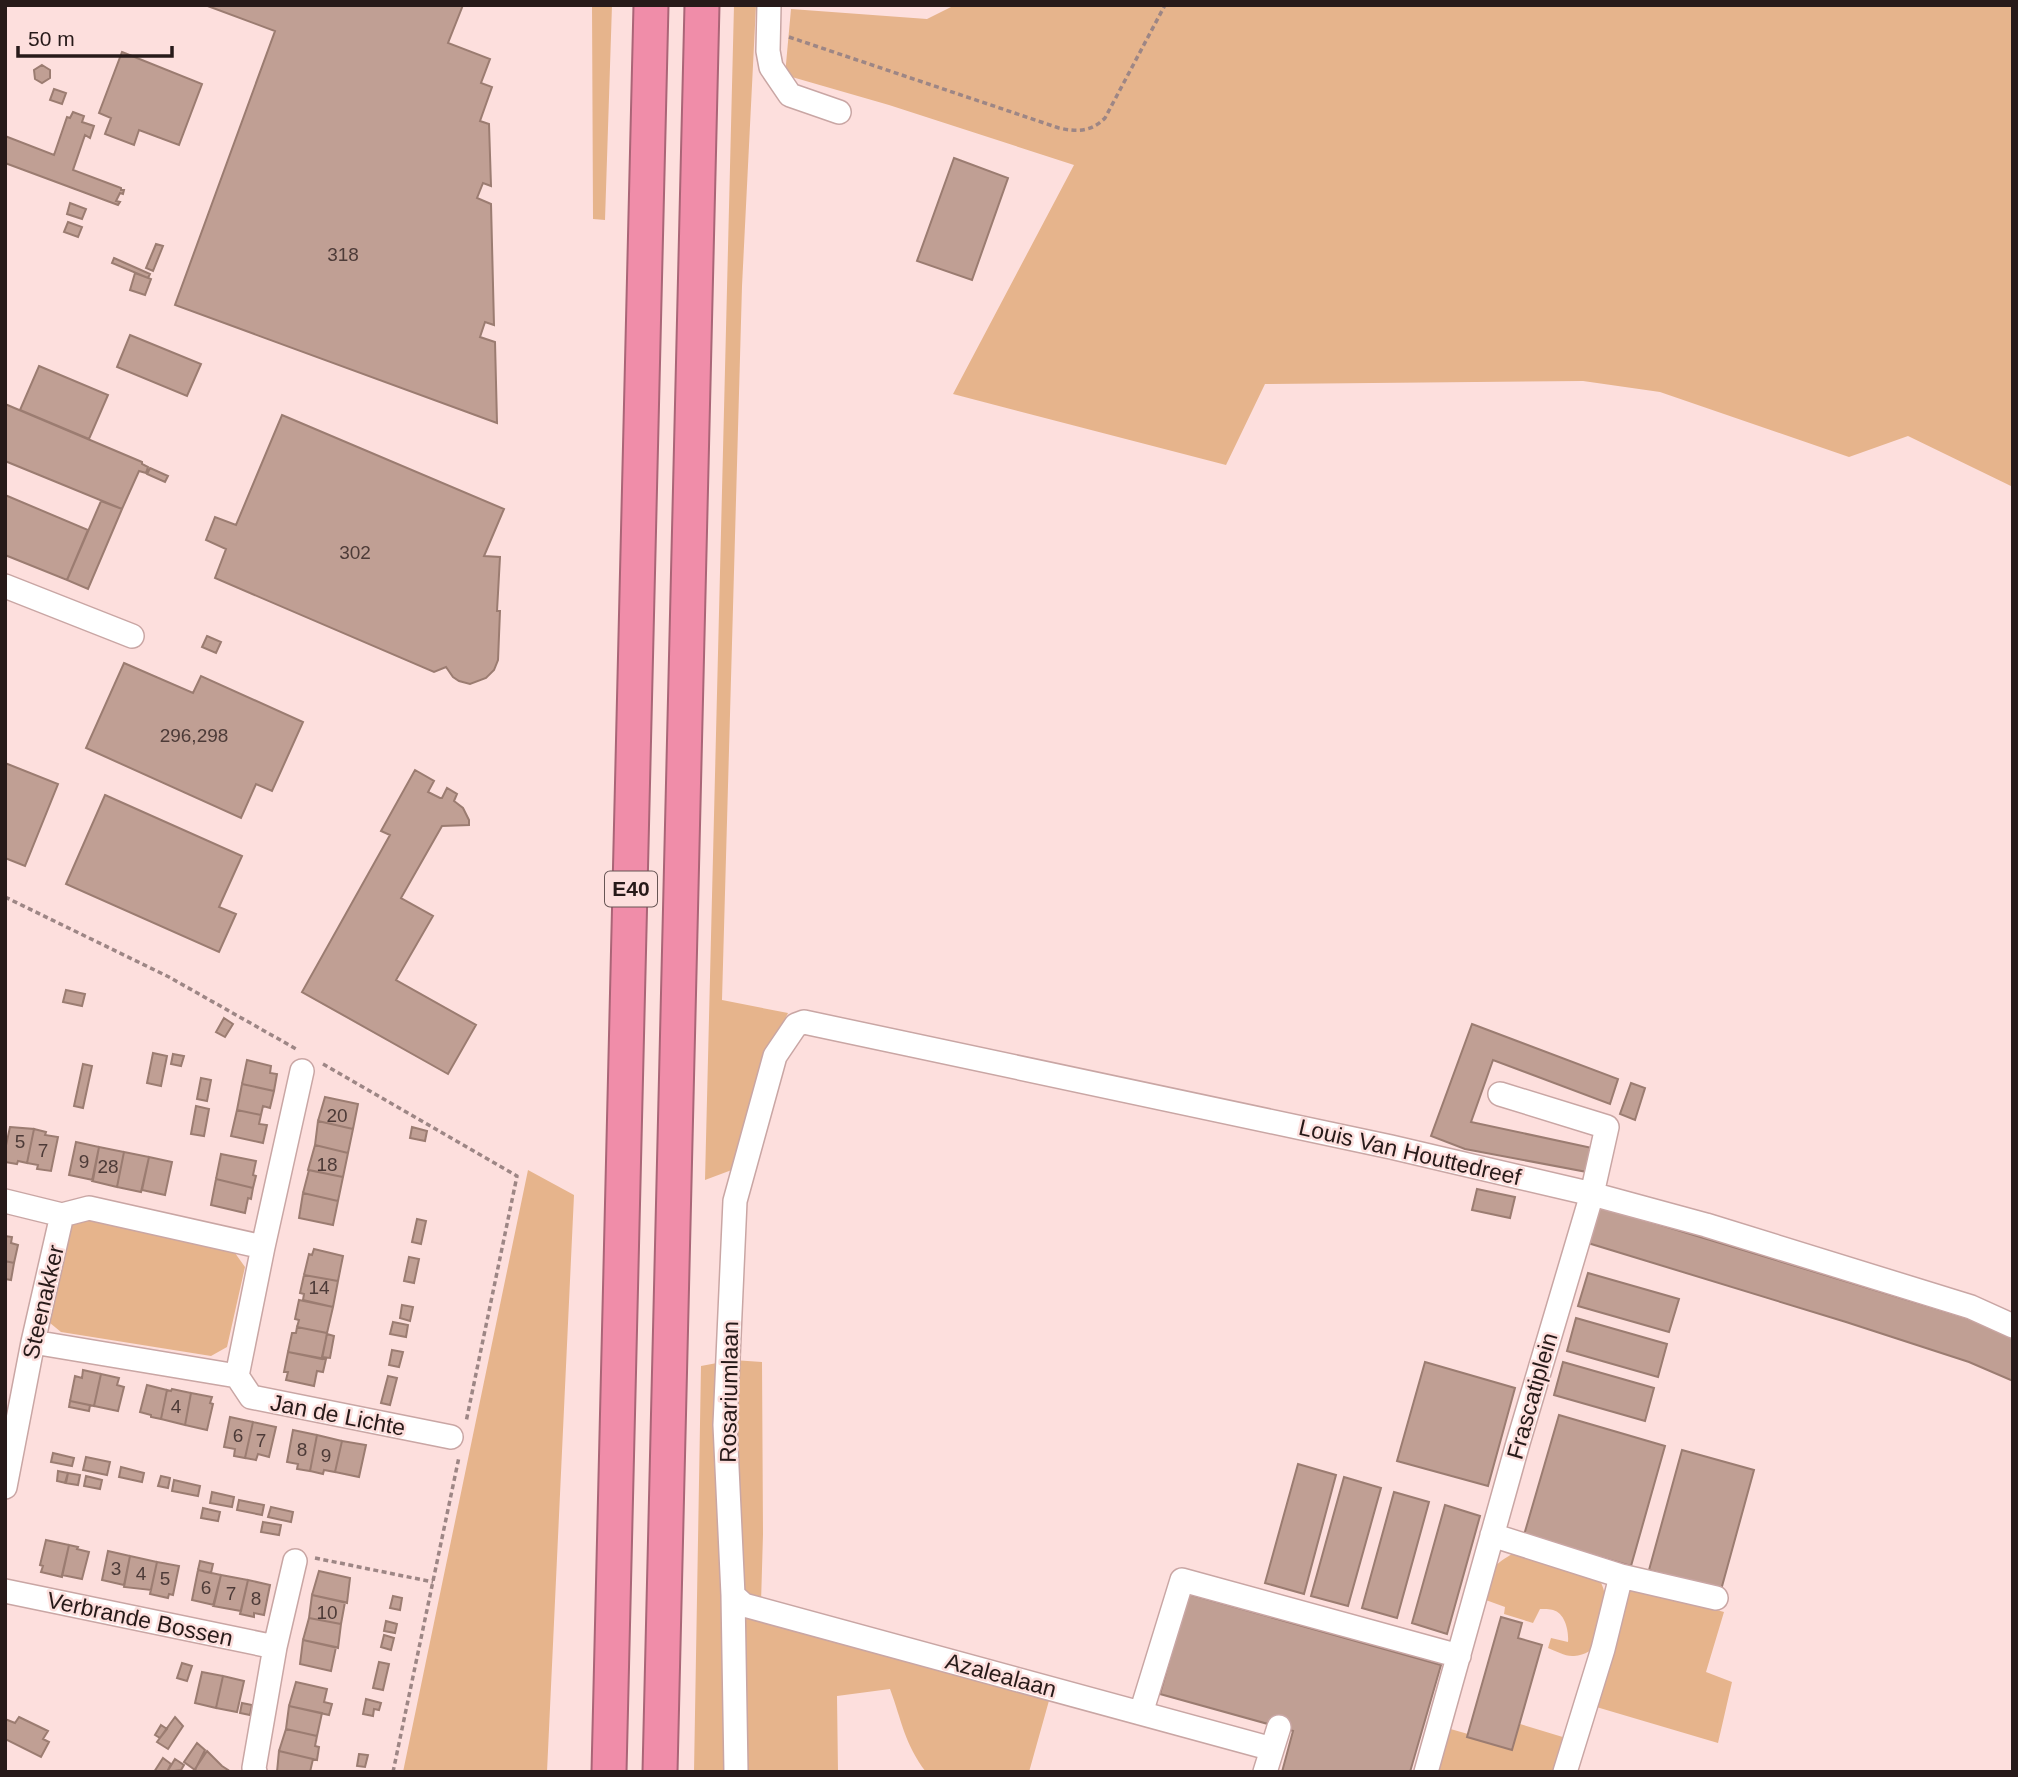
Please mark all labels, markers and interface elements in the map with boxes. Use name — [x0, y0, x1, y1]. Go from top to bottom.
scale bar — [18, 14, 172, 58]
text: 50 m — [28, 27, 75, 50]
house number: 318 — [327, 244, 359, 265]
house number: 302 — [339, 542, 371, 563]
house number: 296,298 — [160, 725, 228, 746]
road number: E40 — [605, 872, 657, 906]
house number: 20 — [326, 1105, 348, 1126]
street label: Louis Van Houttedreef — [1296, 1114, 1524, 1190]
house number: 5 — [15, 1131, 25, 1152]
house number: 7 — [38, 1140, 48, 1161]
house number: 9 — [79, 1151, 89, 1172]
house number: 18 — [316, 1154, 338, 1175]
house number: 28 — [97, 1156, 119, 1177]
street label: Steenakker — [17, 1242, 69, 1362]
house number: 14 — [308, 1277, 330, 1298]
street label: Rosariumlaan — [715, 1321, 743, 1463]
street label: Frascatiplein — [1502, 1330, 1562, 1462]
street label: Jan de Lichte — [268, 1389, 408, 1441]
house number: 4 — [171, 1396, 182, 1417]
house number: 6 — [233, 1425, 243, 1446]
house number: 7 — [256, 1430, 266, 1451]
house number: 8 — [297, 1439, 307, 1460]
house number: 9 — [321, 1445, 331, 1466]
house number: 3 — [111, 1558, 121, 1579]
house number: 4 — [136, 1563, 147, 1584]
house number: 5 — [160, 1568, 170, 1589]
house number: 6 — [201, 1577, 211, 1598]
house number: 7 — [226, 1583, 236, 1604]
street label: Verbrande Bossen — [45, 1587, 235, 1651]
house number: 8 — [251, 1588, 261, 1609]
house number: 10 — [316, 1602, 338, 1623]
street label: Azalealaan — [943, 1648, 1059, 1702]

